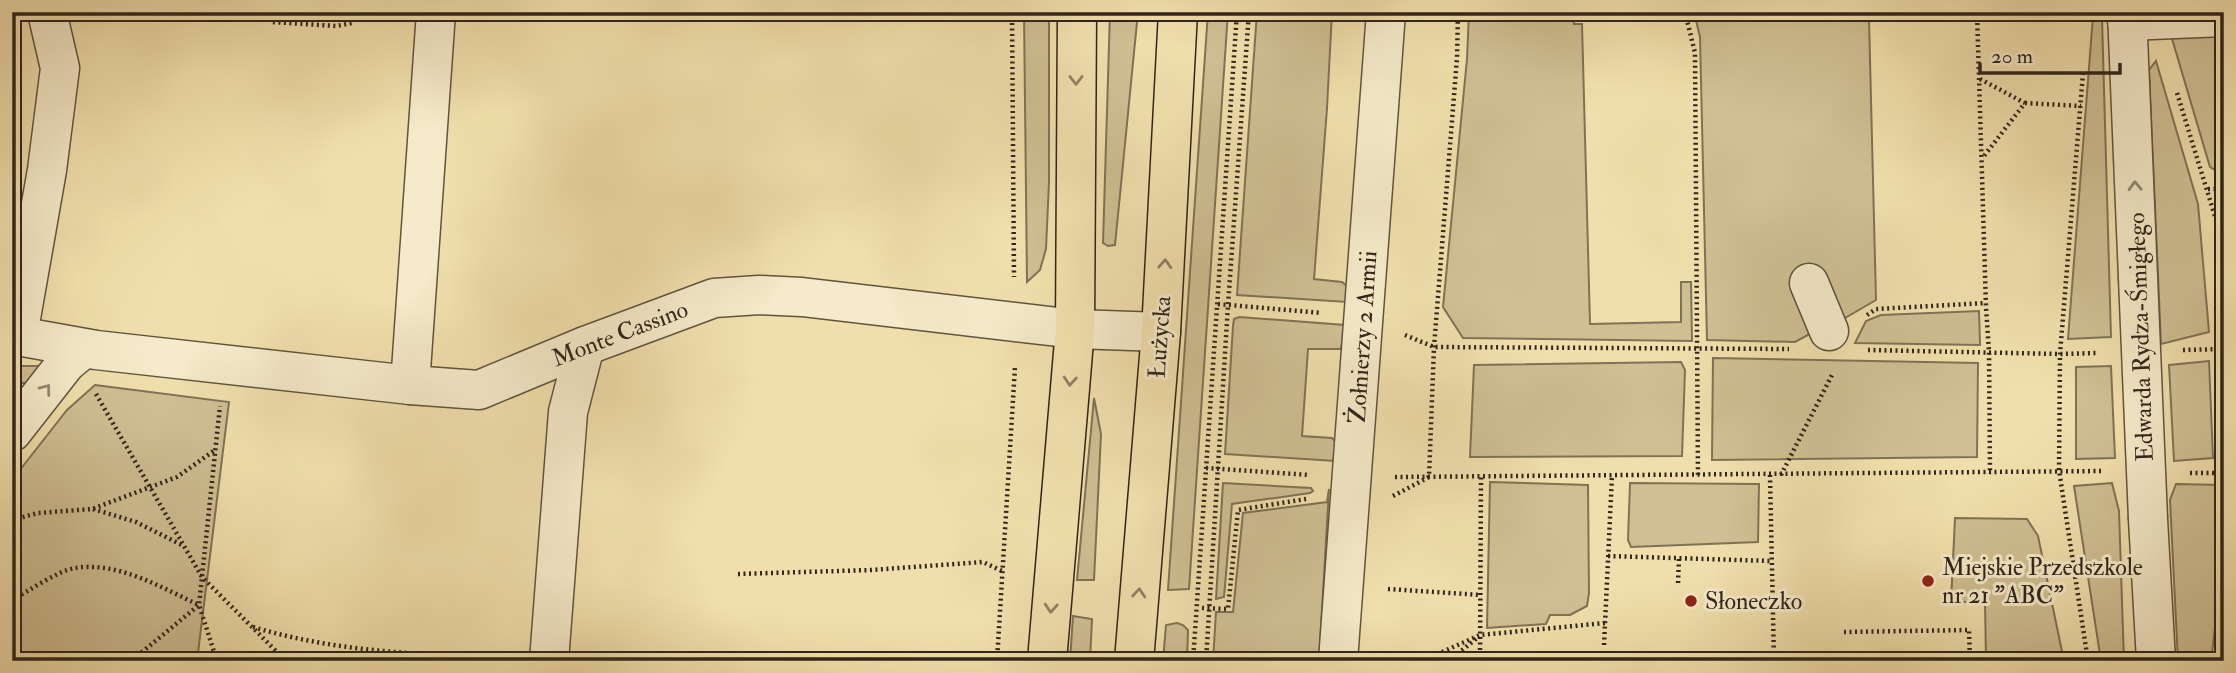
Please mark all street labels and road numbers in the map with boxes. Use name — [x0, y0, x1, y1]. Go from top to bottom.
street label: Edwarda Rydza-Śmigłego — [2120, 212, 2161, 462]
street label: Żołnierzy 2 Armii — [1340, 249, 1385, 424]
street label: Monte Cassino — [547, 294, 693, 374]
street label: Łużycka — [1142, 294, 1178, 379]

